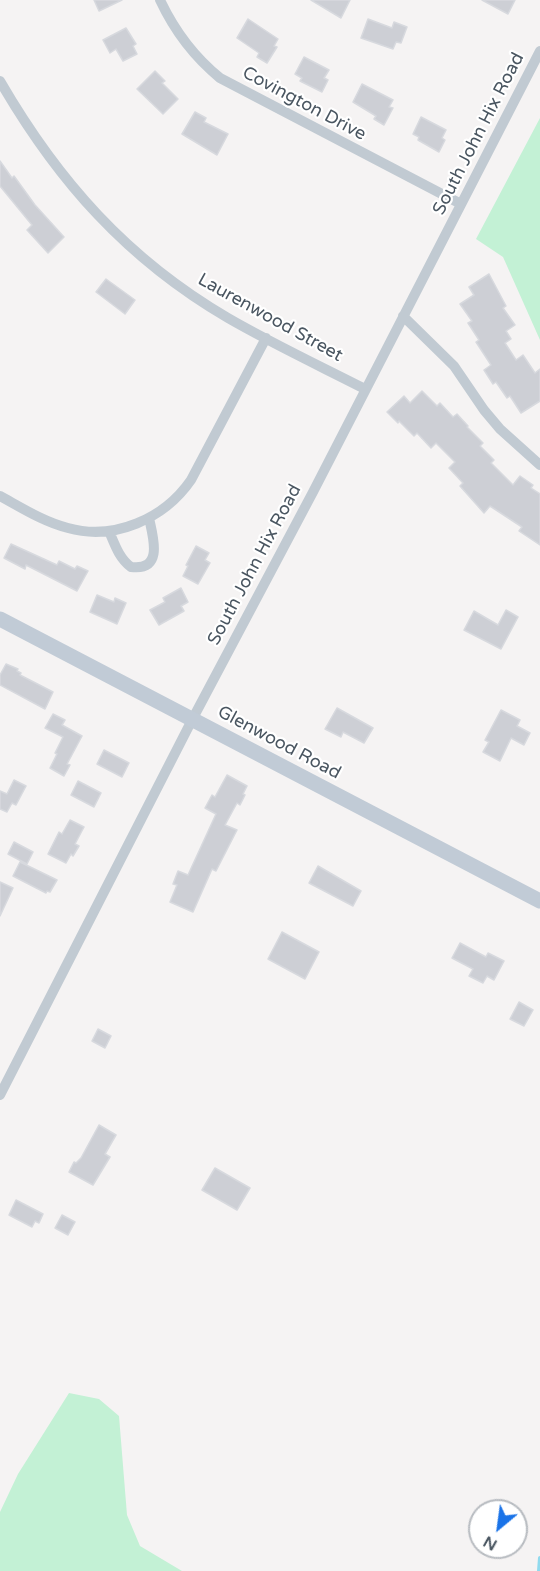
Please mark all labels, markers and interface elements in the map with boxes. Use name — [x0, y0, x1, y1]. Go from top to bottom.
street label: South John Hix Road — [429, 49, 529, 219]
street label: Covington Drive — [238, 62, 370, 146]
street label: Laurenwood Street — [194, 269, 346, 367]
street label: South John Hix Road — [203, 481, 307, 649]
street label: Glenwood Road — [214, 701, 344, 785]
north arrow — [468, 1499, 528, 1559]
text: N — [480, 1531, 501, 1555]

